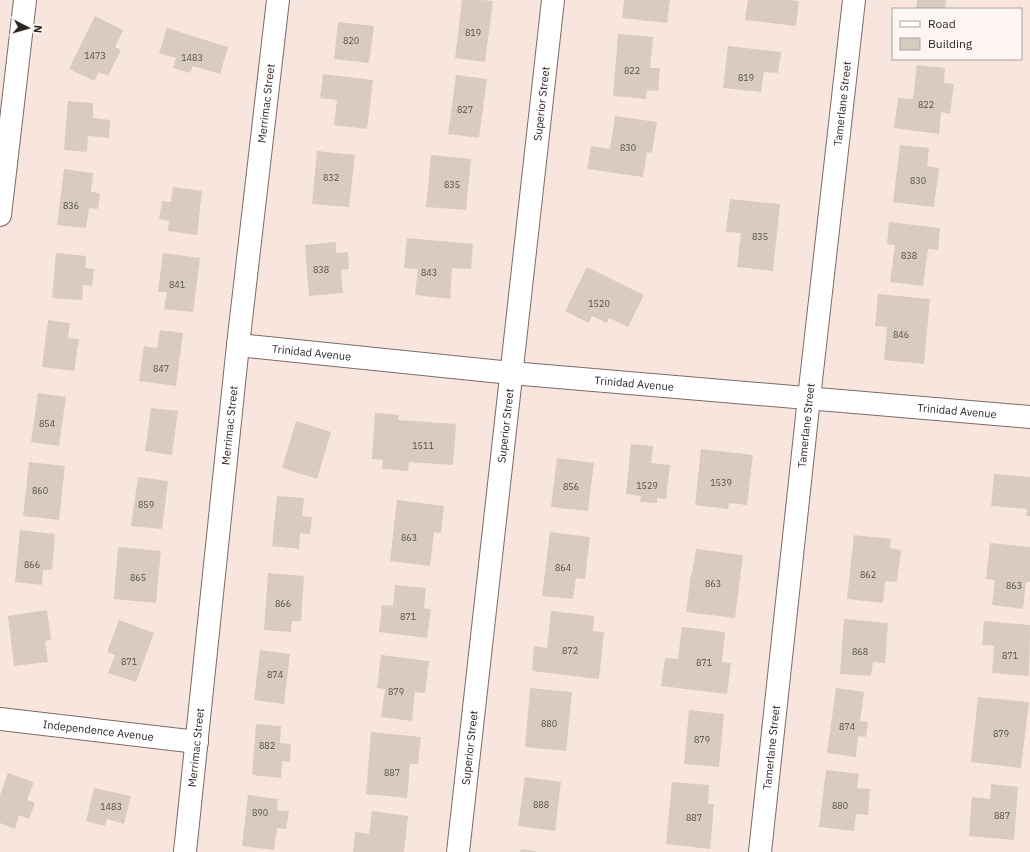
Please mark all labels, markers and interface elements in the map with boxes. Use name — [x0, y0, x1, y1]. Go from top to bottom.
north arrow — [8, 8, 48, 48]
legend — [892, 8, 1022, 60]
text: Road — [928, 16, 956, 31]
text: N — [31, 24, 45, 34]
house number: 819 — [465, 27, 481, 38]
house number: 820 — [343, 35, 359, 46]
text: Building — [928, 36, 973, 51]
house number: 1473 — [84, 50, 106, 61]
house number: 1483 — [181, 52, 203, 63]
street label: Tamerlane Street — [831, 60, 854, 147]
street label: Merrimac Street — [254, 63, 278, 144]
street label: Superior Street — [530, 65, 553, 142]
house number: 822 — [624, 65, 640, 76]
house number: 819 — [738, 72, 754, 83]
house number: 822 — [918, 99, 934, 110]
house number: 827 — [457, 104, 473, 115]
house number: 830 — [620, 142, 636, 153]
house number: 832 — [323, 172, 339, 183]
house number: 830 — [910, 175, 926, 186]
house number: 835 — [444, 179, 460, 190]
house number: 836 — [63, 200, 79, 211]
house number: 835 — [752, 231, 768, 242]
house number: 838 — [901, 250, 917, 261]
house number: 838 — [313, 264, 329, 275]
house number: 843 — [421, 267, 437, 278]
house number: 841 — [169, 279, 185, 290]
house number: 1520 — [588, 298, 610, 309]
house number: 846 — [893, 329, 909, 340]
street label: Trinidad Avenue — [271, 342, 352, 364]
house number: 847 — [153, 363, 169, 374]
street label: Trinidad Avenue — [594, 373, 674, 394]
street label: Tamerlane Street — [795, 382, 818, 469]
street label: Merrimac Street — [218, 385, 241, 466]
street label: Superior Street — [494, 387, 517, 464]
street label: Trinidad Avenue — [917, 400, 997, 421]
house number: 854 — [39, 418, 55, 429]
house number: 1511 — [412, 440, 434, 451]
house number: 1539 — [710, 477, 732, 488]
house number: 1529 — [636, 480, 658, 491]
house number: 856 — [563, 481, 579, 492]
house number: 860 — [32, 485, 48, 496]
house number: 859 — [138, 499, 154, 510]
house number: 863 — [401, 532, 417, 543]
house number: 866 — [24, 559, 40, 570]
house number: 864 — [555, 562, 571, 573]
house number: 862 — [860, 569, 876, 580]
house number: 865 — [130, 572, 146, 583]
house number: 863 — [705, 578, 721, 589]
house number: 863 — [1006, 580, 1022, 591]
house number: 866 — [275, 598, 291, 609]
house number: 871 — [400, 611, 416, 622]
house number: 872 — [562, 645, 578, 656]
house number: 868 — [852, 646, 868, 657]
house number: 871 — [1002, 650, 1018, 661]
house number: 871 — [121, 656, 137, 667]
house number: 871 — [696, 657, 712, 668]
house number: 874 — [267, 669, 283, 680]
house number: 879 — [388, 686, 404, 697]
street label: Tamerlane Street — [760, 704, 783, 791]
street label: Merrimac Street — [185, 707, 207, 788]
street label: Superior Street — [459, 710, 481, 786]
street label: Independence Avenue — [42, 717, 154, 744]
house number: 880 — [541, 718, 557, 729]
house number: 874 — [839, 721, 855, 732]
house number: 879 — [993, 728, 1009, 739]
house number: 879 — [694, 734, 710, 745]
house number: 882 — [259, 740, 275, 751]
house number: 887 — [384, 767, 400, 778]
house number: 888 — [533, 799, 549, 810]
house number: 880 — [832, 800, 848, 811]
house number: 1483 — [100, 801, 122, 812]
house number: 890 — [252, 807, 268, 818]
house number: 887 — [994, 810, 1010, 821]
house number: 887 — [686, 812, 702, 823]

